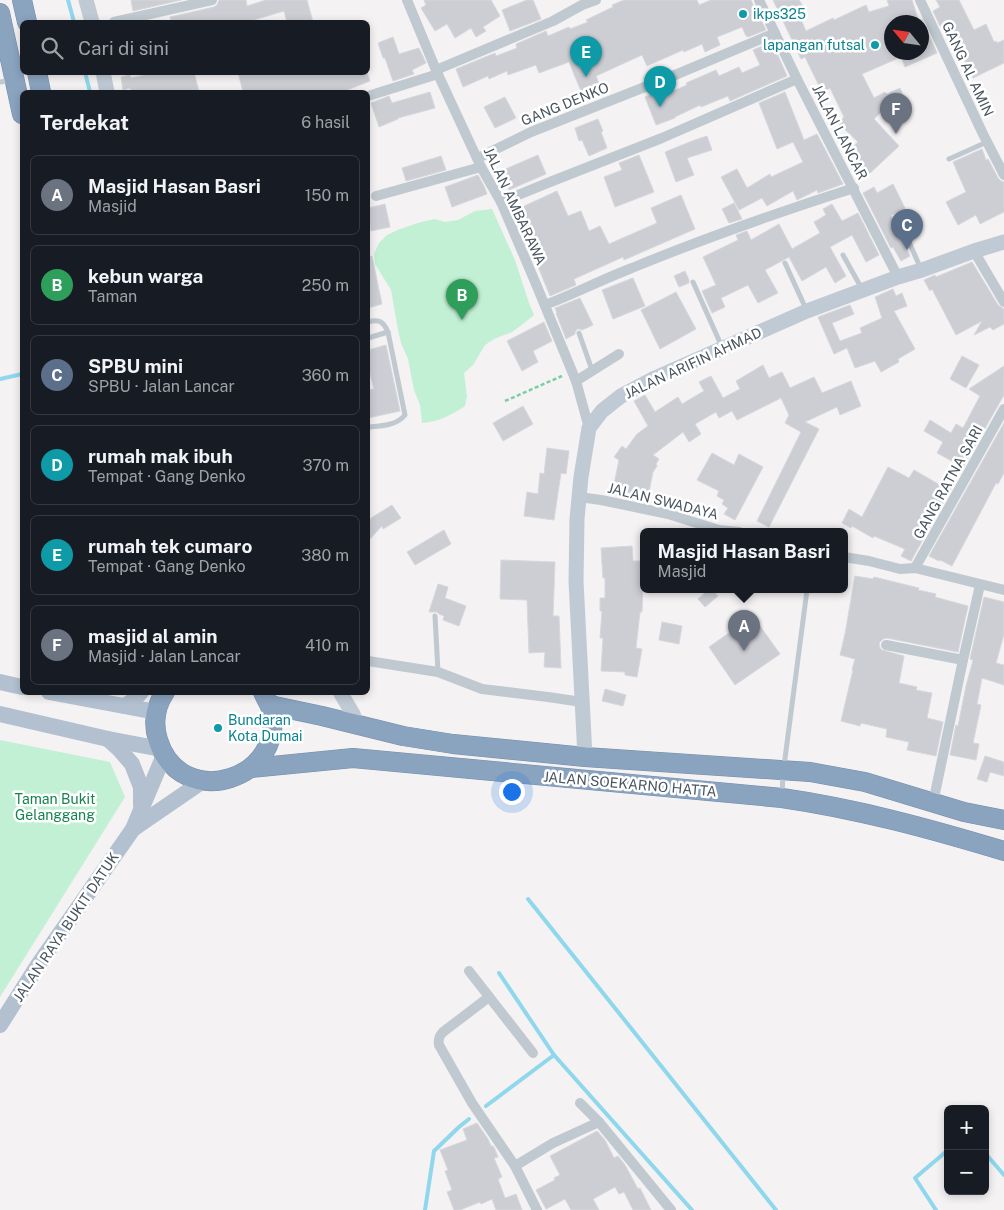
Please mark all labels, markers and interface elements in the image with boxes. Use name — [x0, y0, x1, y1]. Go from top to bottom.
place label: ikps325 — [753, 6, 806, 22]
marker: ikps325 — [737, 8, 749, 20]
north arrow — [884, 15, 929, 60]
street label: GANG AL AMIN — [939, 19, 997, 119]
search box — [20, 20, 370, 75]
icon: search — [38, 34, 66, 62]
pin: E — [570, 36, 602, 77]
text: Cari di sini — [78, 37, 169, 59]
place label: lapangan futsal — [763, 37, 865, 53]
marker: lapangan futsal — [869, 39, 881, 51]
pin: D — [644, 66, 676, 107]
street label: GANG DENKO — [519, 79, 611, 129]
street label: JALAN LANCAR — [809, 82, 871, 182]
pin: F — [880, 93, 912, 134]
text: Terdekat — [40, 110, 129, 135]
text: 6 hasil — [301, 113, 350, 132]
street label: JALAN AMBARAWA — [481, 145, 549, 268]
text: Masjid Hasan Basri — [88, 175, 261, 197]
text: A — [51, 186, 63, 205]
text: 150 m — [305, 186, 349, 205]
text: Masjid — [88, 197, 137, 216]
pin: C — [891, 209, 923, 250]
text: kebun warga — [88, 265, 203, 287]
text: B — [52, 276, 62, 295]
text: 250 m — [302, 276, 349, 295]
pin: B — [446, 279, 478, 320]
text: Taman — [88, 287, 137, 306]
street label: JALAN ARIFIN AHMAD — [622, 324, 764, 402]
text: SPBU mini — [88, 355, 183, 377]
text: C — [51, 366, 63, 385]
text: 360 m — [302, 366, 349, 385]
text: SPBU · Jalan Lancar — [88, 377, 235, 396]
street label: GANG RATNA SARI — [910, 422, 986, 542]
text: rumah mak ibuh — [88, 445, 233, 467]
text: D — [51, 456, 63, 475]
text: 370 m — [302, 456, 349, 475]
text: Tempat · Gang Denko — [88, 467, 246, 486]
street label: JALAN SWADAYA — [606, 480, 720, 522]
popup — [640, 528, 848, 593]
text: rumah tek cumaro — [88, 535, 252, 557]
text: Masjid Hasan Basri — [658, 540, 830, 562]
text: E — [52, 546, 62, 565]
text: 380 m — [301, 546, 349, 565]
text: Tempat · Gang Denko — [88, 557, 246, 576]
text: Masjid — [658, 562, 706, 581]
pin: A — [728, 610, 760, 651]
text: masjid al amin — [88, 625, 218, 647]
text: F — [52, 636, 62, 655]
text: 410 m — [305, 636, 349, 655]
text: Masjid · Jalan Lancar — [88, 647, 241, 666]
place label: Bundaran Kota Dumai — [228, 712, 303, 744]
marker: Bundaran Kota Dumai — [212, 722, 224, 734]
street label: JALAN SOEKARNO HATTA — [543, 768, 717, 800]
your location — [499, 779, 525, 805]
park label: Taman Bukit Gelanggang — [15, 791, 95, 823]
street label: JALAN RAYA BUKIT DATUK — [10, 849, 122, 1005]
map controls — [944, 1105, 989, 1195]
button: + — [944, 1105, 989, 1150]
button: − — [944, 1150, 989, 1195]

